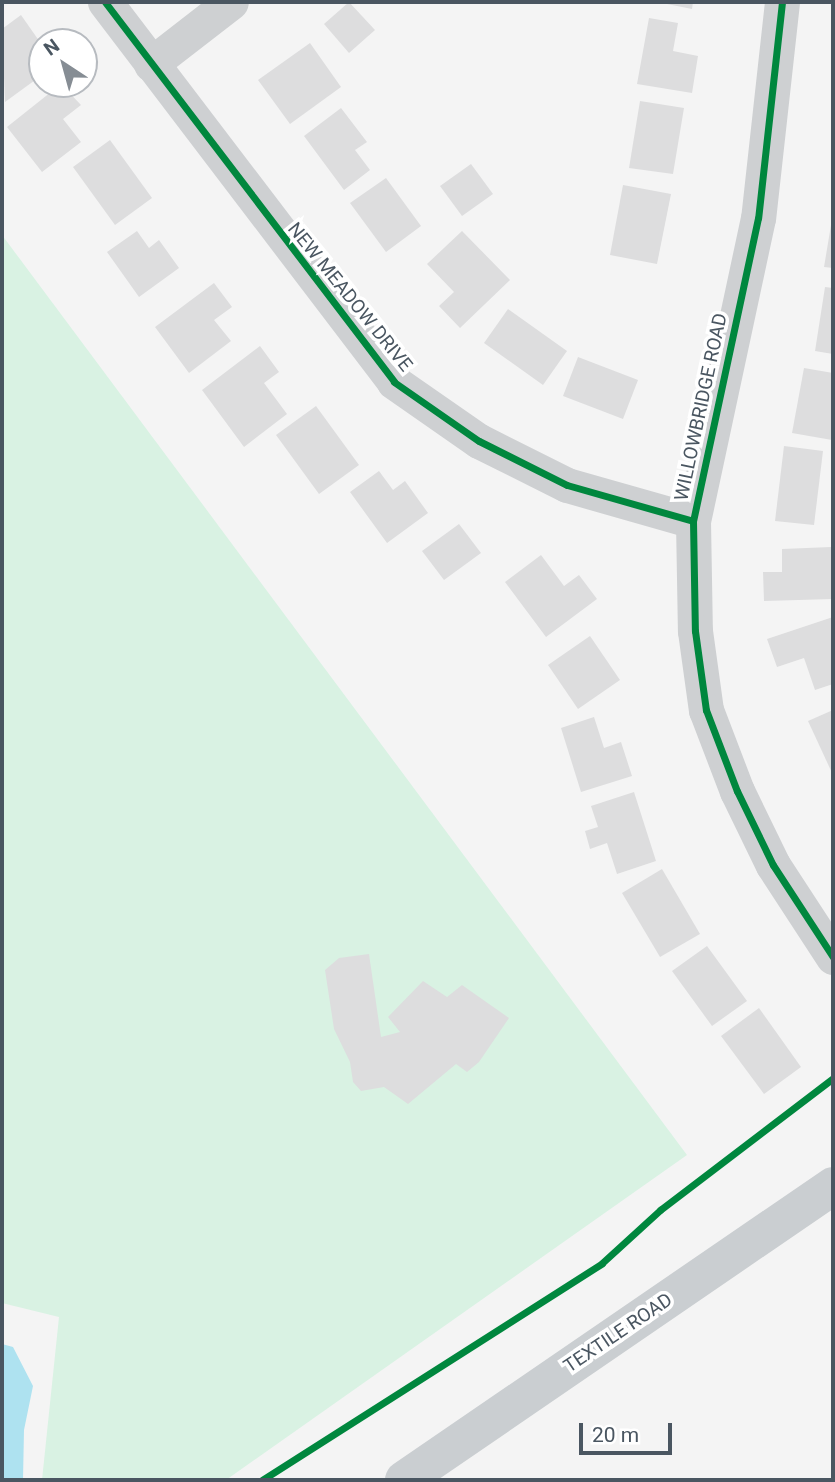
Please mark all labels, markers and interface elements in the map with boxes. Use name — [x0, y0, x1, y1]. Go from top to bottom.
north arrow — [28, 28, 98, 98]
text: N — [39, 34, 64, 60]
street label: NEW MEADOW DRIVE — [283, 218, 417, 376]
street label: WILLOWBRIDGE ROAD — [670, 311, 732, 503]
street label: TEXTILE ROAD — [560, 1288, 676, 1378]
scale bar — [583, 1408, 676, 1452]
text: 20 m — [592, 1423, 639, 1447]

